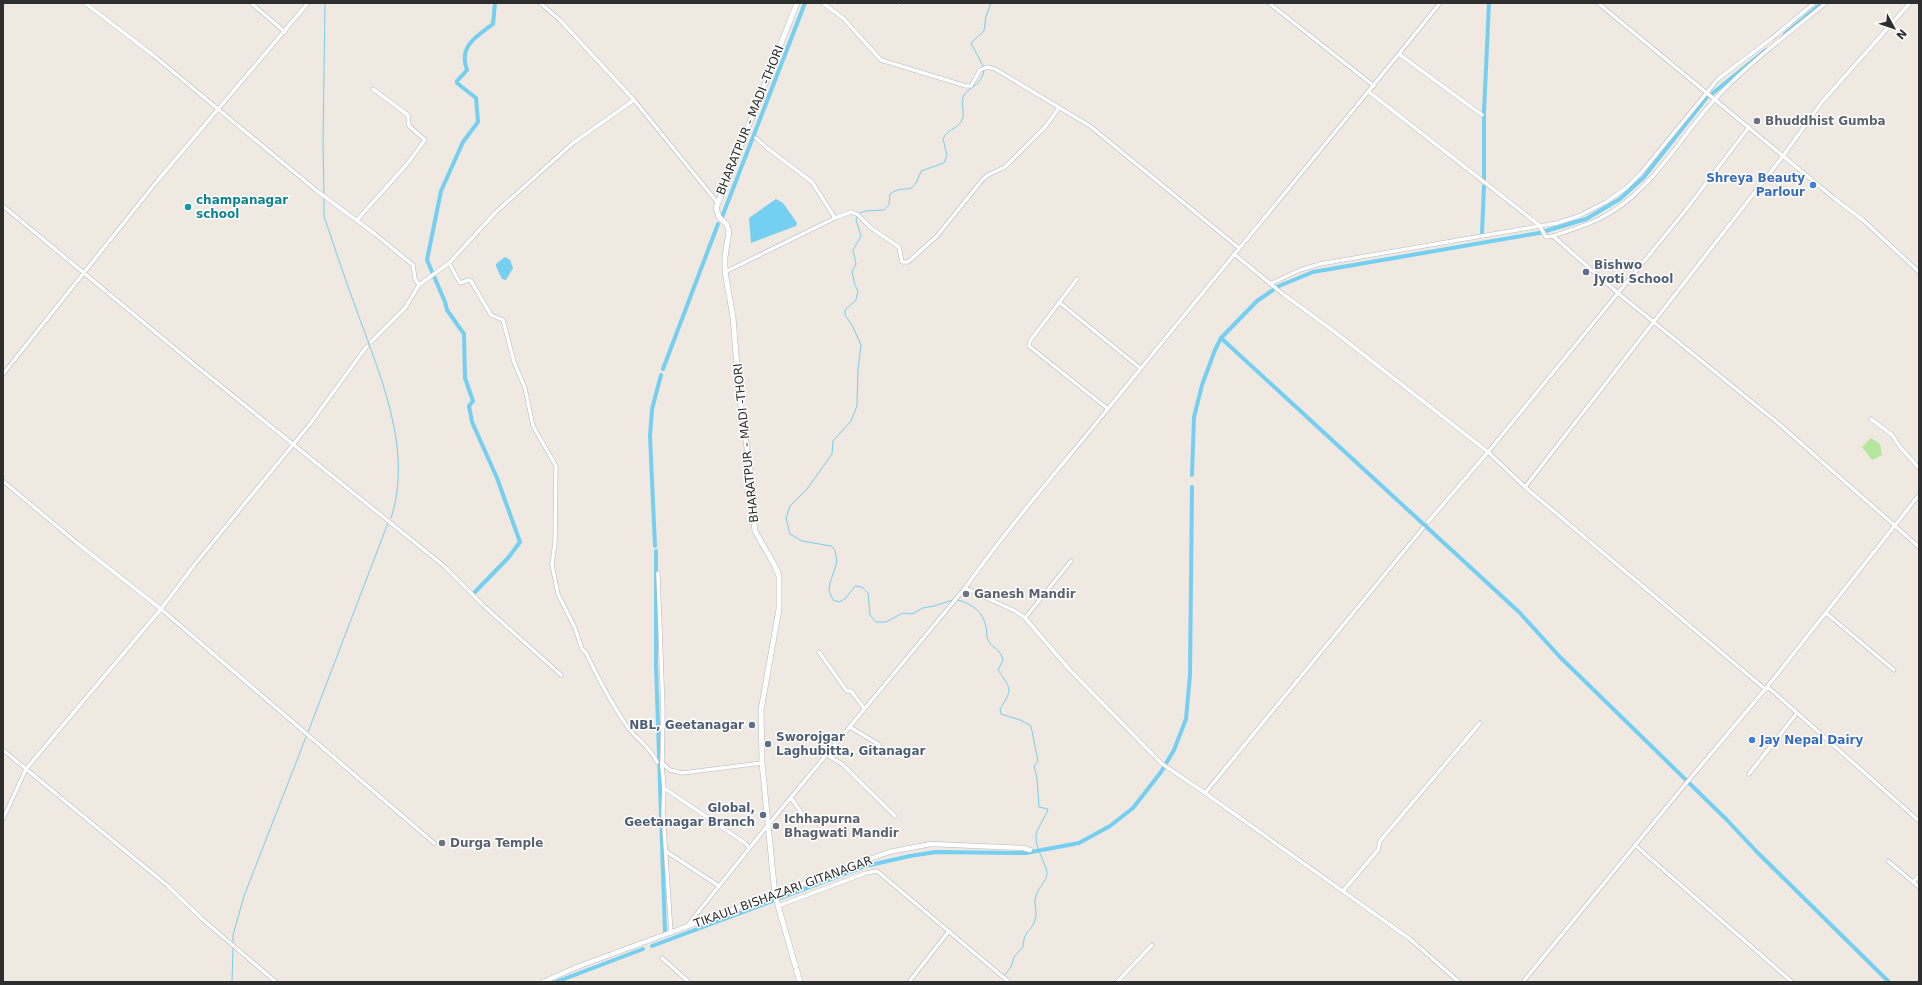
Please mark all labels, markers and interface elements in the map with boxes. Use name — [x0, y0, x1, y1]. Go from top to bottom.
north arrow — [1874, 8, 1914, 48]
text: N — [1893, 26, 1909, 42]
street label: BHARATPUR - MADI -THORI — [713, 43, 787, 197]
place label: Bhuddhist Gumba — [1765, 114, 1886, 128]
marker: Bhuddhist Gumba — [1752, 116, 1762, 126]
place label: Shreya Beauty Parlour — [1706, 171, 1805, 199]
marker: Shreya Beauty Parlour — [1808, 180, 1818, 190]
place label: champanagar school — [196, 193, 288, 221]
marker: champanagar school — [183, 202, 193, 212]
place label: Bishwo Jyoti School — [1593, 258, 1673, 286]
marker: Bishwo Jyoti School — [1581, 267, 1591, 277]
street label: BHARATPUR - MADI -THORI — [731, 363, 761, 523]
place label: Ganesh Mandir — [974, 587, 1076, 601]
marker: Ganesh Mandir — [961, 589, 971, 599]
place label: NBL, Geetanagar — [629, 718, 744, 732]
marker: NBL, Geetanagar — [747, 720, 757, 730]
place label: Sworojgar Laghubitta, Gitanagar — [776, 730, 926, 758]
place label: Jay Nepal Dairy — [1759, 733, 1863, 747]
marker: Jay Nepal Dairy — [1747, 735, 1757, 745]
marker: Sworojgar Laghubitta, Gitanagar — [763, 739, 773, 749]
place label: Global, Geetanagar Branch — [624, 801, 755, 829]
marker: Global, Geetanagar Branch — [758, 810, 768, 820]
place label: Ichhapurna Bhagwati Mandir — [784, 812, 899, 840]
marker: Ichhapurna Bhagwati Mandir — [771, 821, 781, 831]
place label: Durga Temple — [450, 836, 543, 850]
marker: Durga Temple — [437, 838, 447, 848]
street label: TIKAULI BISHAZARI GITANAGAR — [691, 853, 874, 931]

